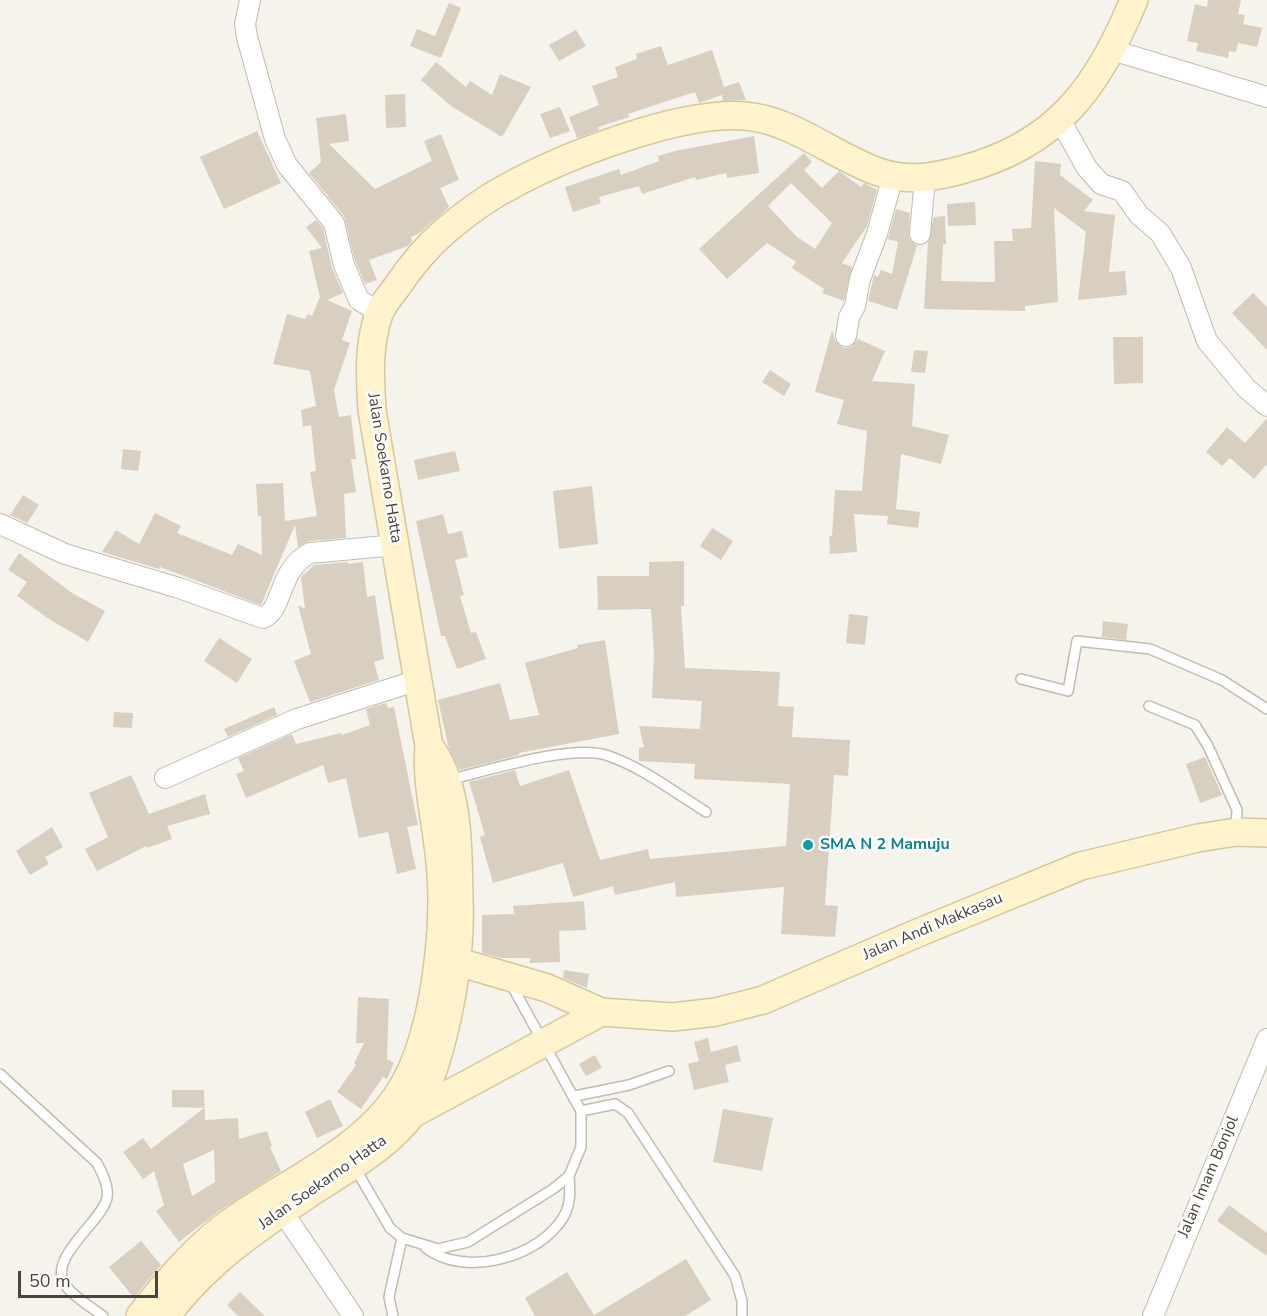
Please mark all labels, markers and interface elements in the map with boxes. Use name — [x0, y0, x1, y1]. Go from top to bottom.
street label: Jalan Soekarno Hatta — [363, 392, 405, 544]
place label: SMA N 2 Mamuju — [820, 835, 950, 855]
marker: SMA N 2 Mamuju — [801, 838, 815, 852]
street label: Jalan Andi Makkasau — [860, 889, 1006, 965]
street label: Jalan Imam Bonjol — [1175, 1113, 1243, 1241]
street label: Jalan Soekarno Hatta — [255, 1132, 391, 1234]
scale bar — [21, 1259, 160, 1297]
text: 50 m — [29, 1269, 71, 1293]

